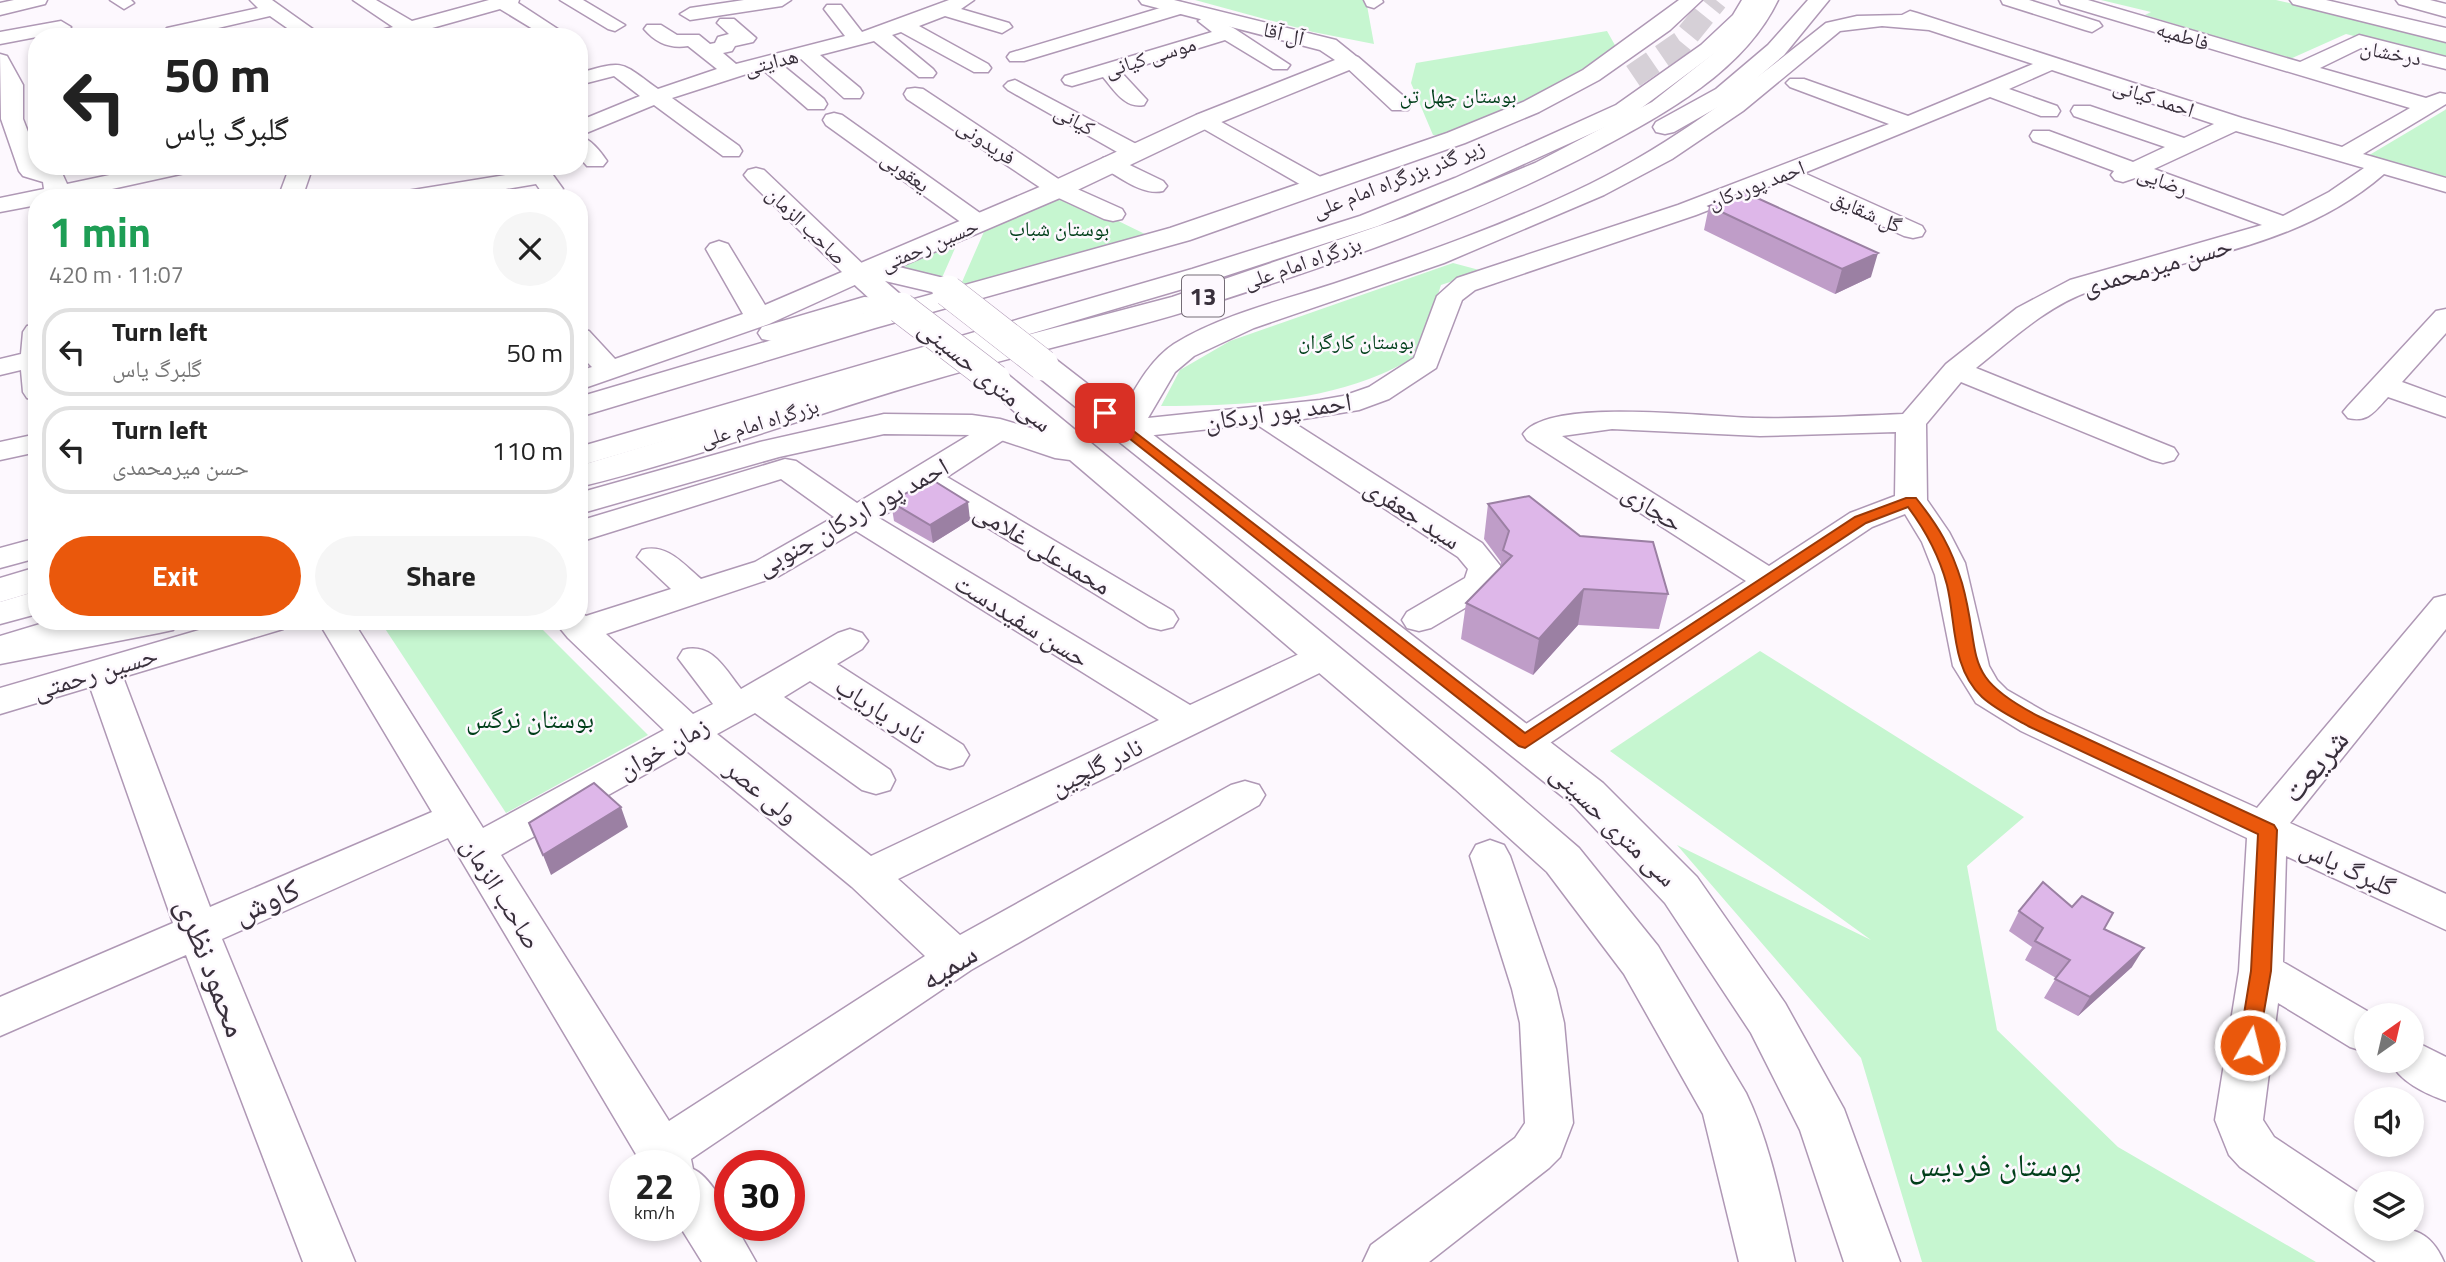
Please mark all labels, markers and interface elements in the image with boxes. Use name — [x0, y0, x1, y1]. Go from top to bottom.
street label: آل آقا — [1260, 12, 1309, 54]
street label: فاطمیه — [2153, 12, 2213, 58]
street label: موسی کیانی — [1100, 27, 1200, 85]
street label: درخشان — [2358, 30, 2424, 74]
text: 50 m — [164, 36, 271, 111]
street label: هدایتی — [741, 39, 801, 83]
icon: left — [49, 56, 140, 147]
street label: احمد کیانی — [2109, 69, 2199, 125]
park label: بوستان چهل تن — [1399, 79, 1517, 111]
street label: کیانی — [1049, 95, 1101, 143]
text: گلبرگ یاس — [164, 104, 289, 152]
street label: فریدونی — [951, 110, 1023, 172]
street label: زیر گذر بزرگراه امام علی — [1307, 130, 1489, 226]
street label: یعقوبی — [875, 142, 937, 200]
street label: احمد پوردکان — [1703, 151, 1809, 217]
street label: رضایی — [2133, 156, 2193, 204]
street label: صاحب الزمان — [759, 178, 855, 272]
street label: گل شقایق — [1827, 181, 1907, 241]
text: 1 min — [49, 199, 151, 263]
street label: حسین رحمتی — [875, 209, 983, 279]
button: close — [493, 212, 567, 286]
park label: بوستان شباب — [1009, 212, 1109, 244]
street label: حسن میرمحمدی — [2077, 225, 2237, 305]
street label: بزرگراه امام علی — [1239, 227, 1365, 297]
text: 420 m · 11:07 — [49, 257, 184, 292]
road number: 13 — [1182, 276, 1224, 316]
street label: سی متری حسینی — [910, 309, 1062, 441]
text: Turn left — [112, 312, 207, 351]
park label: بوستان کارگران — [1298, 325, 1414, 357]
icon: left — [53, 333, 91, 371]
text: 50 m — [506, 333, 563, 372]
text: گلبرگ یاس — [112, 351, 202, 386]
street label: احمد پور اردکان — [1202, 381, 1354, 441]
pin — [1075, 383, 1135, 443]
street label: بزرگراه امام علی — [696, 389, 822, 455]
icon: arrive — [1086, 394, 1124, 432]
text: Turn left — [112, 410, 207, 449]
icon: left — [53, 431, 91, 469]
text: 110 m — [492, 431, 563, 470]
street label: احمد پور اردکان جنوبی — [749, 447, 955, 585]
text: حسن میرمحمدی — [112, 449, 249, 484]
street label: سید جعفری — [1357, 467, 1469, 559]
street label: حجازی — [1614, 473, 1692, 541]
street label: محمدعلی غلامی — [967, 492, 1119, 604]
button: Exit — [49, 536, 301, 616]
button: Share — [315, 536, 567, 616]
street label: حسن سفیددست — [947, 563, 1097, 677]
street label: حسین رحمتی — [28, 635, 162, 709]
street label: نادر یاریاب — [828, 666, 934, 754]
park label: بوستان نرگس — [466, 699, 594, 738]
street label: زمان خوان — [610, 706, 716, 788]
street label: شریعت — [2269, 717, 2359, 813]
street label: نادر گلچین — [1043, 727, 1149, 805]
street label: ولی عصر — [716, 748, 807, 833]
street label: سی متری حسینی — [1542, 754, 1686, 896]
street label: گلبرگ یاس — [2294, 828, 2402, 906]
street label: صاحب الزمان — [452, 829, 552, 957]
street label: کاوش — [225, 864, 307, 936]
street label: محمود نظری — [164, 890, 262, 1044]
street label: سمیه — [910, 929, 986, 1001]
north arrow — [2354, 1003, 2424, 1073]
map controls — [2354, 1003, 2424, 1241]
position arrow — [2213, 1008, 2287, 1082]
button: sound — [2354, 1087, 2424, 1157]
park label: بوستان فردیس — [1908, 1140, 2082, 1188]
speed limit sign: 30 — [714, 1150, 805, 1241]
text: 22 — [635, 1159, 674, 1213]
button: layers — [2354, 1171, 2424, 1241]
text: km/h — [634, 1199, 675, 1226]

